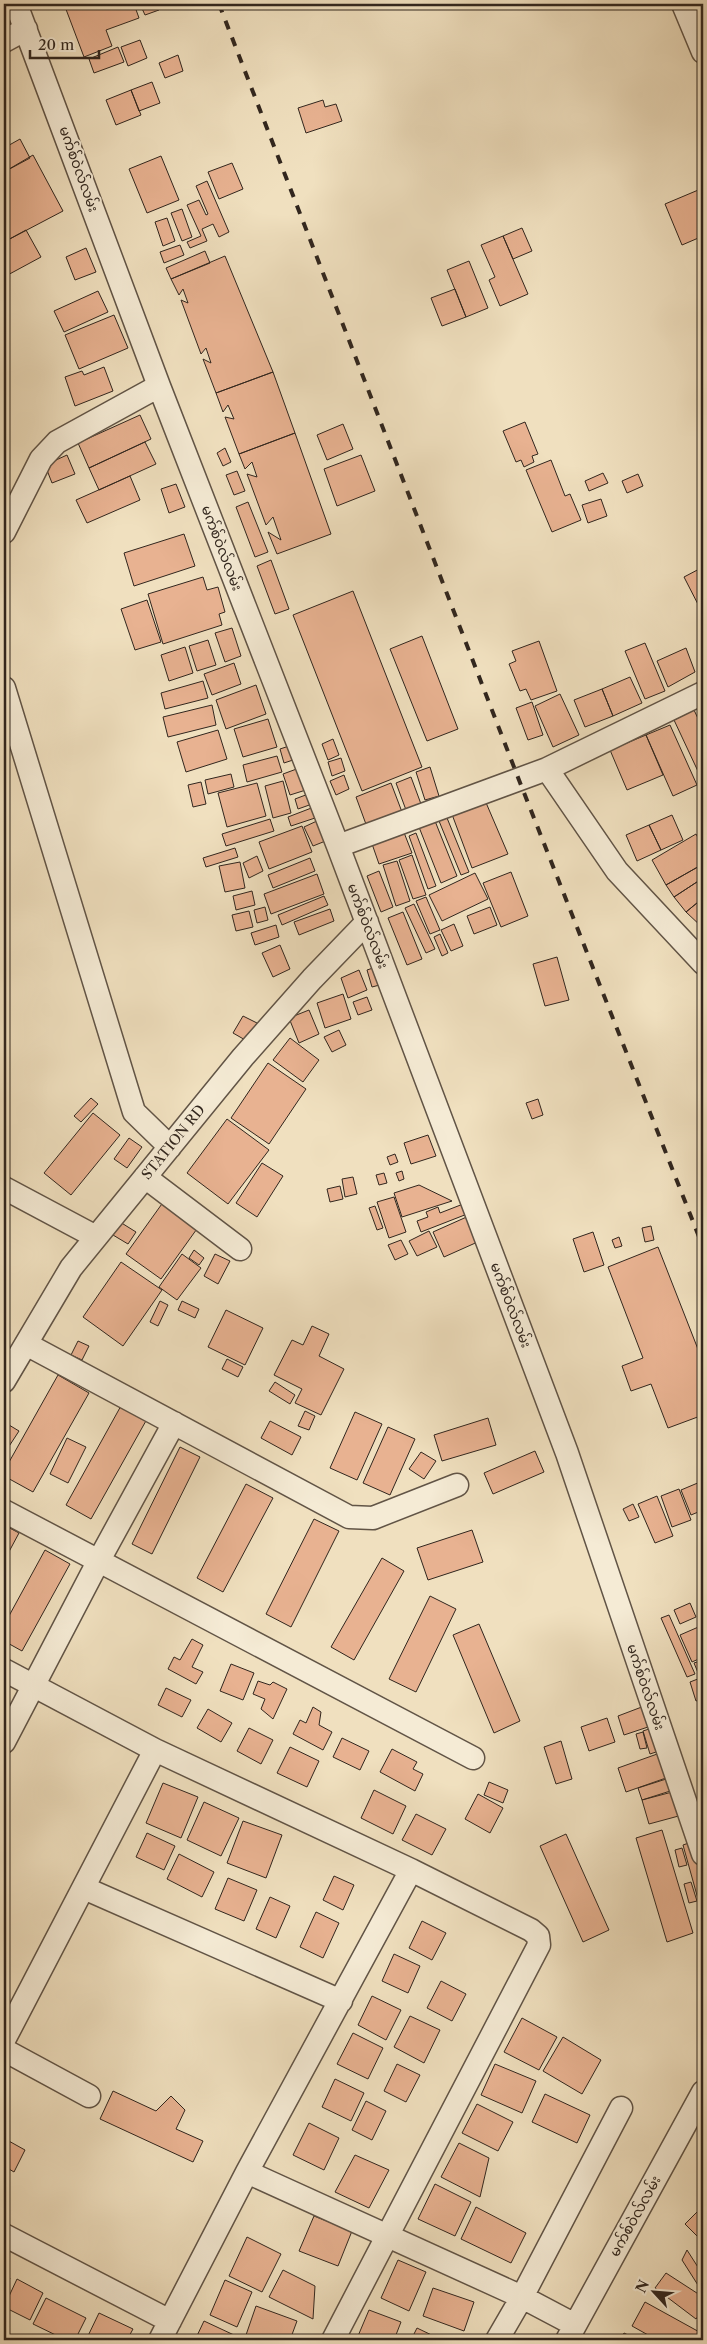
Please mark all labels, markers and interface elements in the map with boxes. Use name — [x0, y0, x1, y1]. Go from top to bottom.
scale bar — [30, 28, 99, 60]
text: 20 m — [38, 35, 74, 54]
street label: မက်စ်ဝဲလ်လမ်း — [55, 123, 104, 214]
street label: မက်စ်ဝဲလ်လမ်း — [197, 502, 247, 593]
street label: မက်စ်ဝဲလ်လမ်း — [343, 880, 393, 971]
street label: STATION RD — [137, 1101, 209, 1183]
street label: မက်စ်ဝဲလ်လမ်း — [486, 1259, 536, 1350]
street label: မက်စ်ဝဲလ်လမ်း — [623, 1641, 670, 1732]
street label: မက်စ်ဝဲလ်လမ်း — [604, 2172, 665, 2260]
north arrow — [630, 2266, 680, 2316]
text: N — [632, 2277, 653, 2296]

